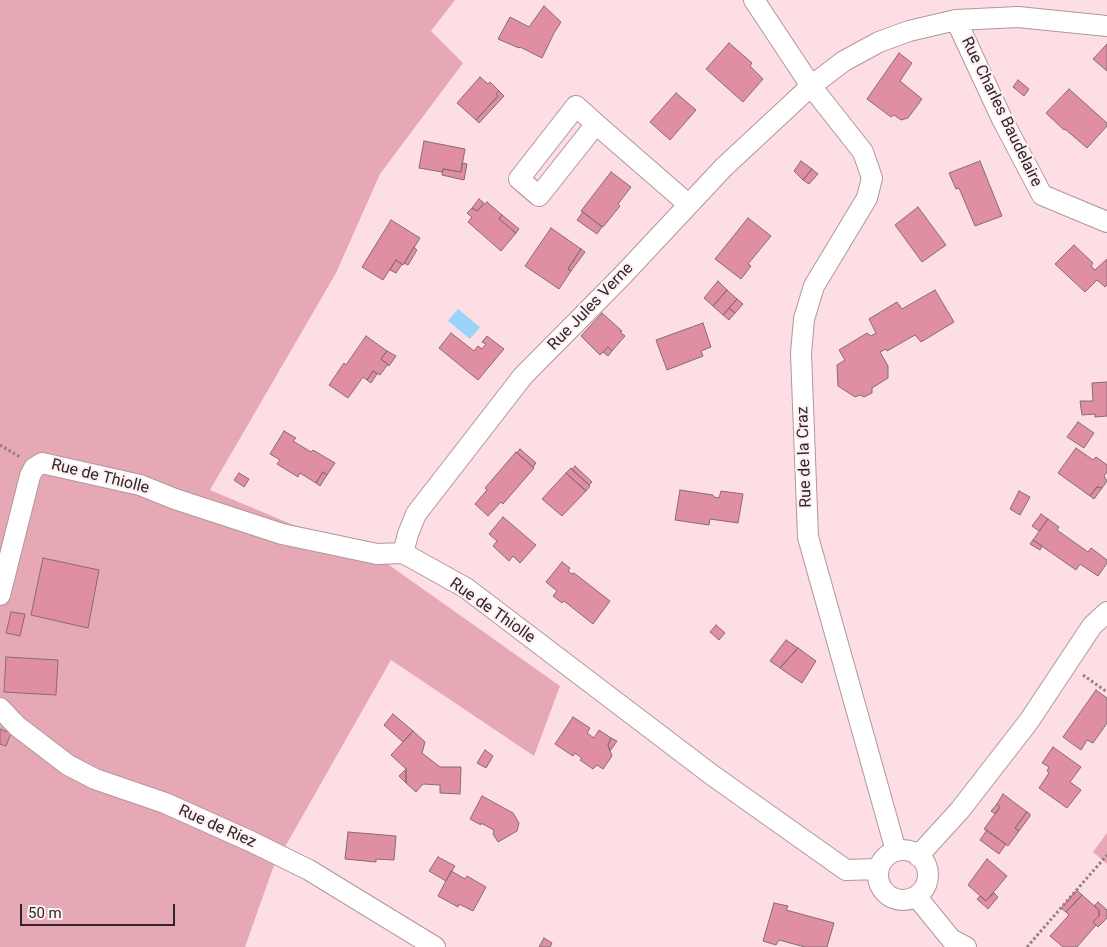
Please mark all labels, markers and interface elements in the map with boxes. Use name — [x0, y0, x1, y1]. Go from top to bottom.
street label: Rue Charles Baudelaire — [956, 34, 1046, 190]
street label: Rue Jules Verne — [544, 259, 638, 355]
street label: Rue de la Craz — [794, 406, 816, 508]
street label: Rue de Thiolle — [49, 456, 151, 498]
street label: Rue de Thiolle — [445, 574, 539, 648]
street label: Rue de Riez — [175, 801, 259, 853]
scale bar — [22, 894, 178, 926]
text: 50 m — [28, 904, 62, 922]

